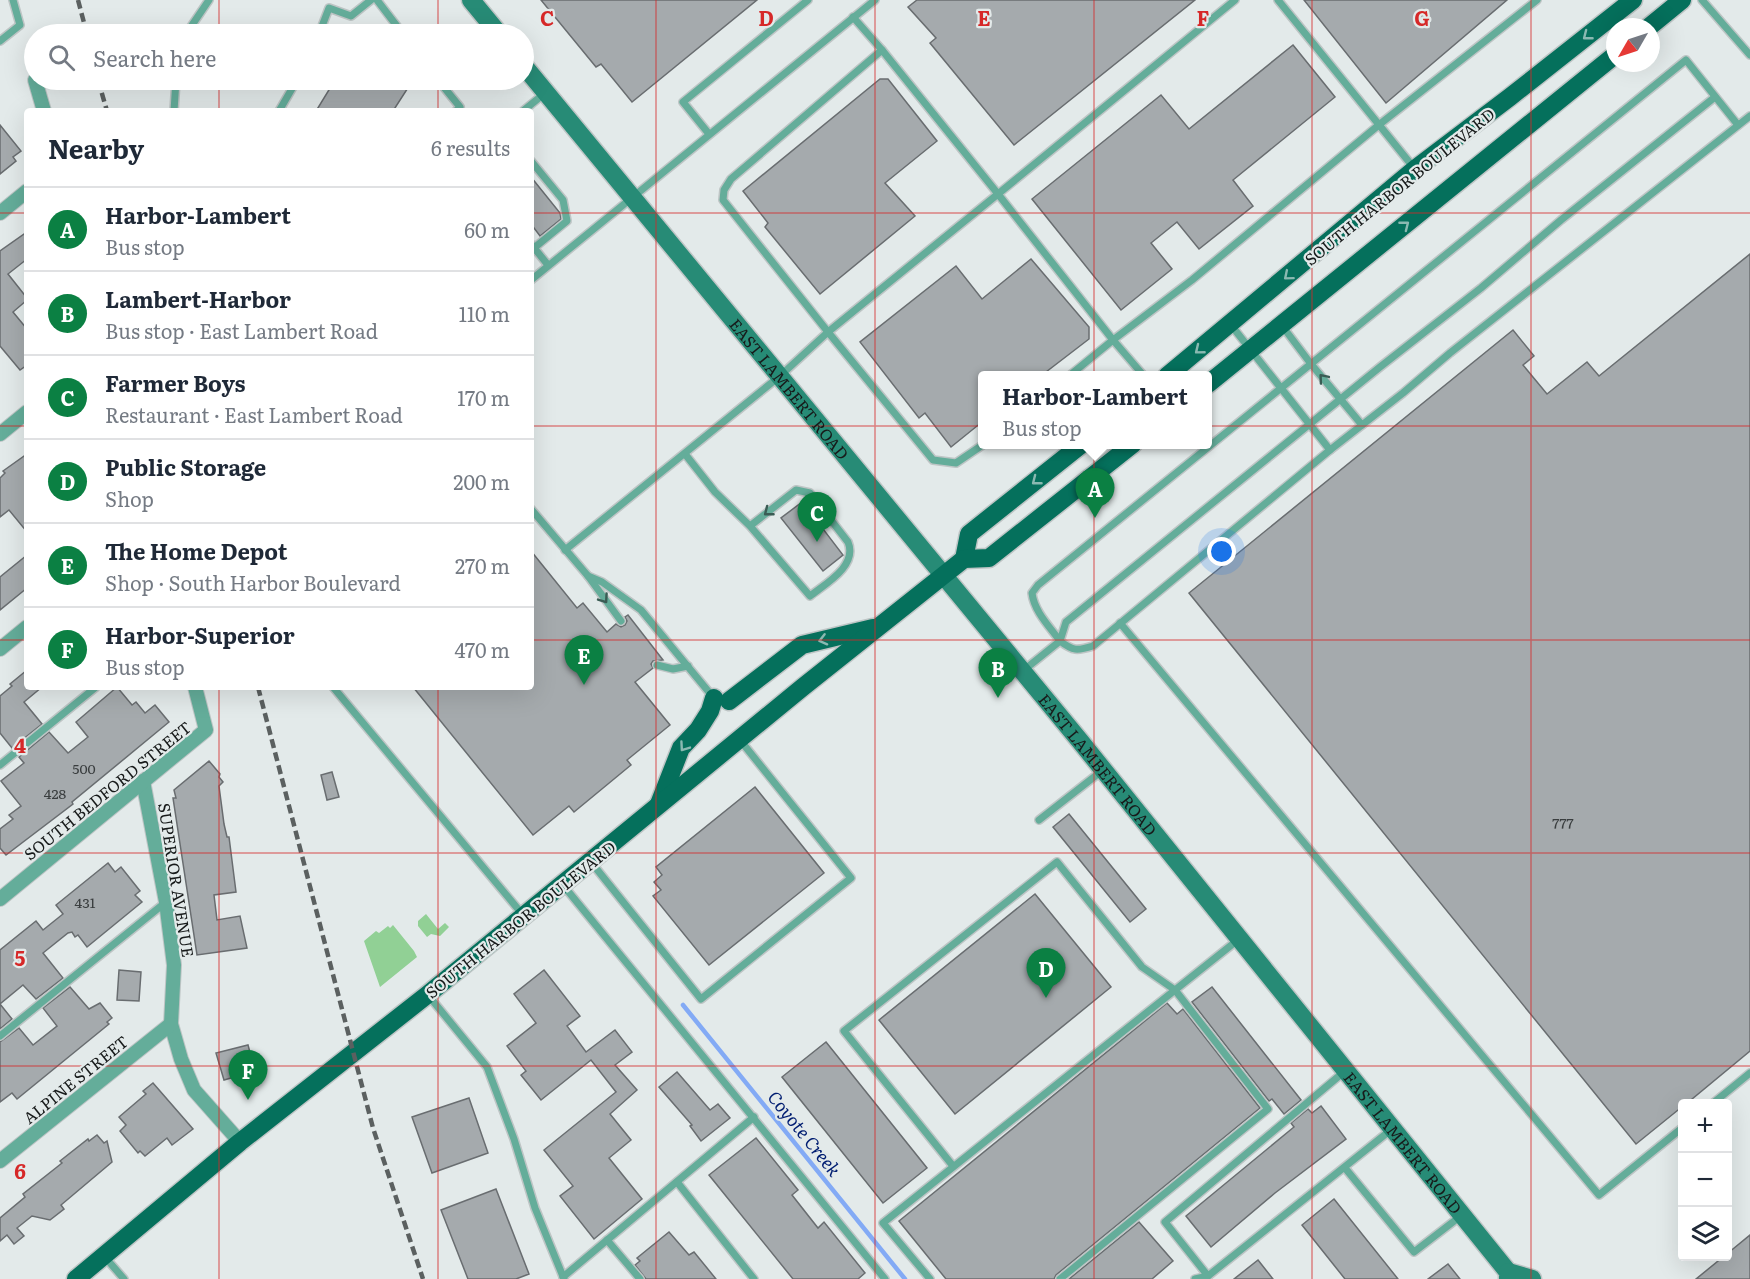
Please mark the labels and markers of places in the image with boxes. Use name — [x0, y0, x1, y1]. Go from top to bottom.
pin: A — [1076, 468, 1114, 518]
pin: C — [798, 492, 836, 542]
pin: E — [564, 636, 604, 685]
pin: B — [978, 648, 1018, 698]
pin: D — [1026, 948, 1066, 998]
pin: F — [228, 1050, 268, 1100]

